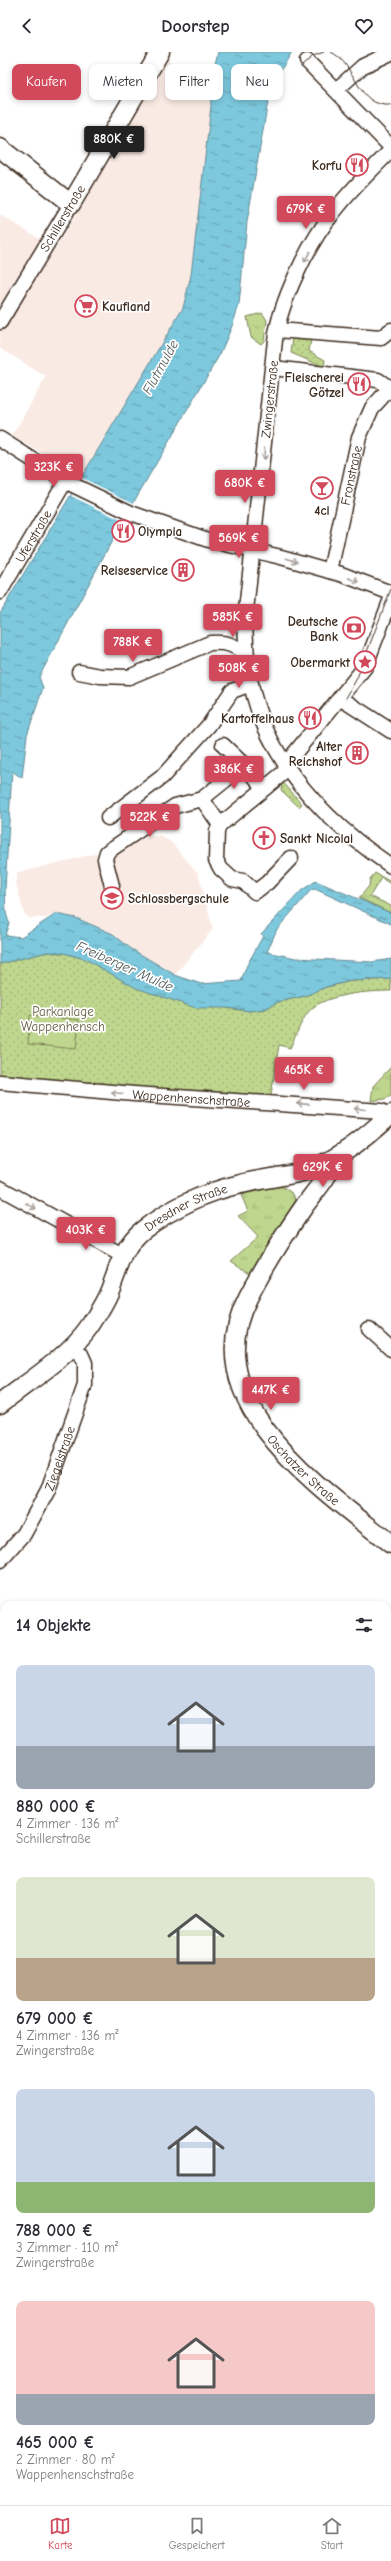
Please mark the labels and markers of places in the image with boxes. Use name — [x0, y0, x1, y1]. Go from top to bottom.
pin: 880K € — [81, 126, 147, 160]
restaurant icon: Korfu — [344, 152, 370, 178]
place label: Korfu — [312, 158, 342, 173]
pin: 679K € — [273, 196, 339, 230]
supermarket icon: Kaufland — [73, 293, 99, 319]
place label: Kaufland — [102, 299, 150, 314]
place label: Fleischerei Götzel — [285, 370, 344, 400]
restaurant icon: Fleischerei Götzel — [346, 371, 372, 397]
pin: 323K € — [21, 454, 87, 488]
pin: 680K € — [212, 470, 278, 504]
bar icon: 4cl — [309, 475, 335, 501]
place label: 4cl — [314, 503, 330, 518]
restaurant icon: Olympia — [110, 518, 136, 544]
place label: Olympia — [138, 524, 182, 539]
pin: 569K € — [206, 525, 272, 559]
building icon: Reiseservice — [170, 557, 196, 583]
place label: Reiseservice — [101, 563, 169, 578]
pin: 585K € — [200, 604, 266, 638]
place label: Deutsche Bank — [288, 614, 339, 644]
bank icon: Deutsche Bank — [341, 615, 367, 641]
pin: 788K € — [100, 629, 166, 663]
place icon: Obermarkt — [352, 649, 378, 675]
pin: 508K € — [206, 655, 272, 689]
place label: Obermarkt — [290, 655, 351, 670]
restaurant icon: Kartoffelhaus — [297, 705, 323, 731]
place label: Kartoffelhaus — [221, 711, 294, 726]
place label: Alter Reichshof — [289, 739, 343, 769]
building icon: Alter Reichshof — [344, 740, 370, 766]
pin: 386K € — [201, 756, 267, 790]
pin: 522K € — [117, 804, 183, 838]
church icon: Sankt Nicolai — [251, 825, 277, 851]
place label: Sankt Nicolai — [280, 831, 353, 846]
school or university icon: Schlossbergschule — [99, 885, 125, 911]
place label: Schlossbergschule — [128, 891, 229, 906]
pin: 465K € — [271, 1057, 337, 1091]
pin: 629K € — [290, 1154, 356, 1188]
pin: 403K € — [53, 1217, 119, 1251]
pin: 447K € — [238, 1377, 304, 1411]

